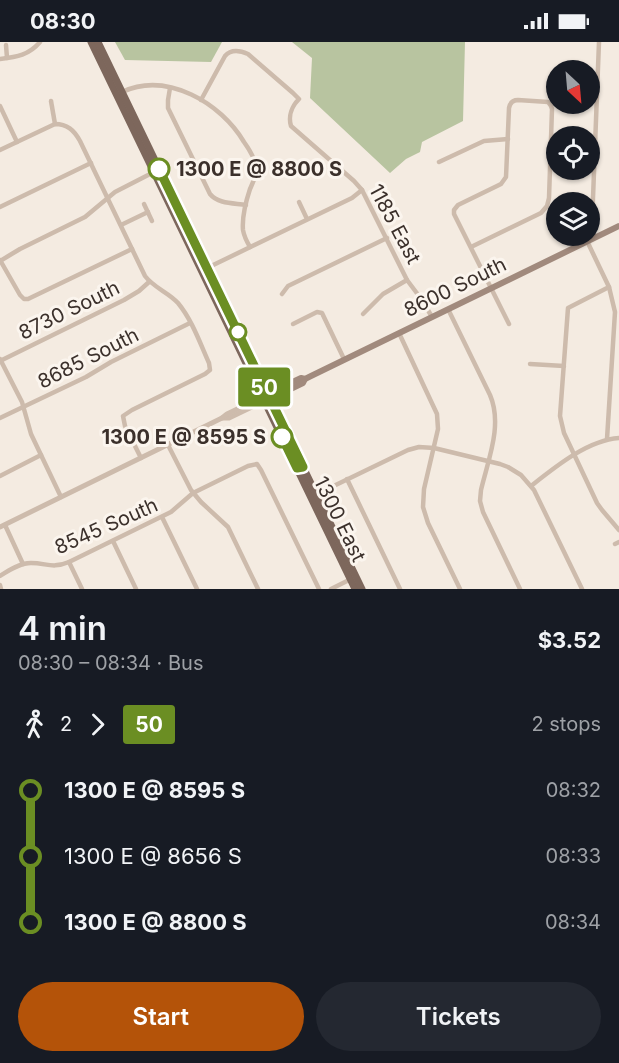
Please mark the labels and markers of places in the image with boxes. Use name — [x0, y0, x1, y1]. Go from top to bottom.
place label: 1300 E @ 8800 S — [176, 157, 342, 181]
marker: 1300 E @ 8800 S — [148, 158, 170, 180]
unlabelled marker — [229, 323, 247, 341]
place label: 1300 E @ 8595 S — [101, 425, 266, 449]
marker: 1300 E @ 8595 S — [271, 426, 293, 448]

